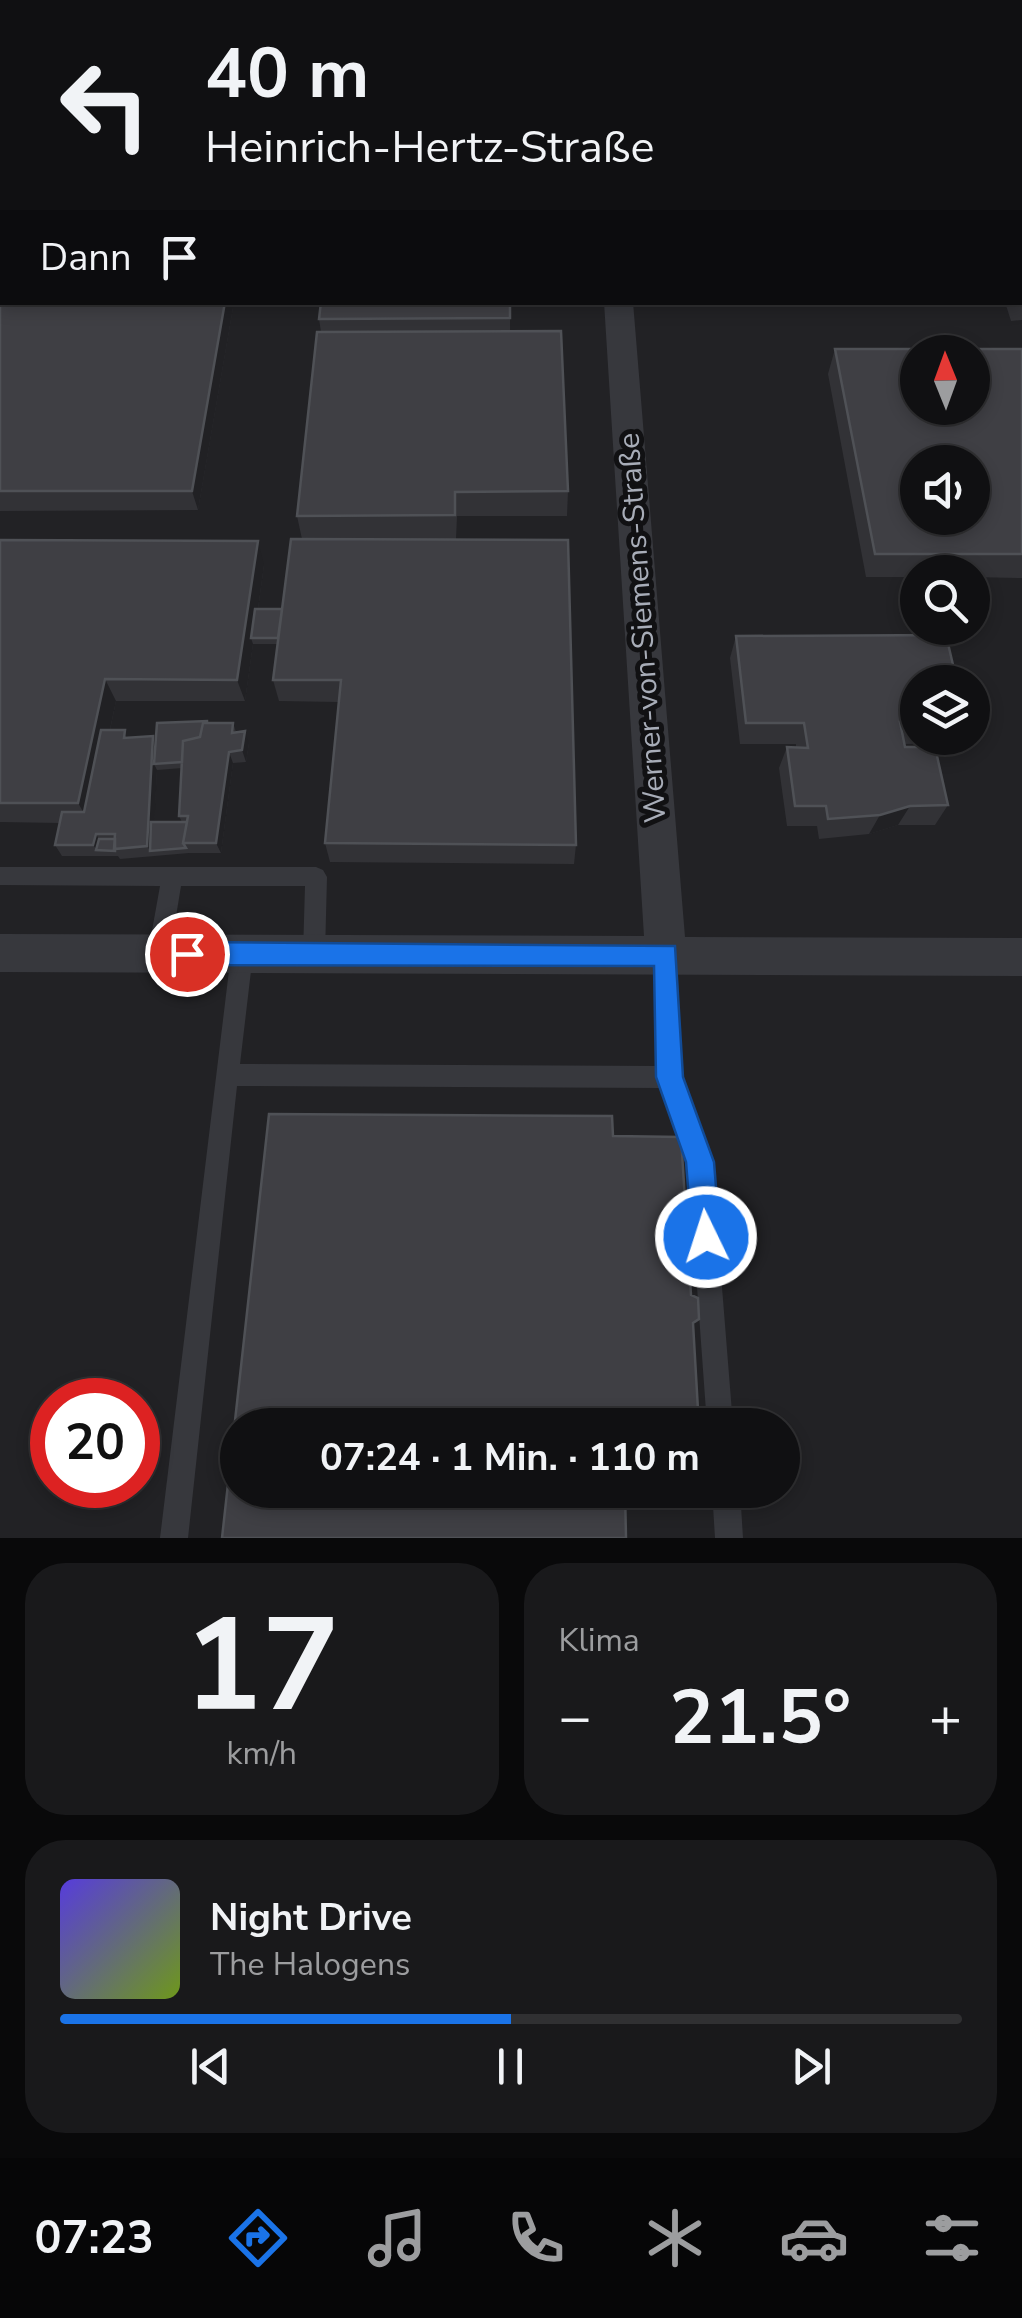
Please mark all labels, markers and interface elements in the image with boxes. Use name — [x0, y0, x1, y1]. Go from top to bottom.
text: 40 m — [205, 26, 369, 122]
icon: left — [40, 40, 170, 170]
text: Heinrich-Hertz-Straße — [205, 117, 654, 178]
icon: arrive — [152, 230, 207, 285]
text: Dann — [40, 232, 132, 283]
north arrow — [900, 335, 990, 425]
map controls — [900, 335, 990, 755]
street label: Werner-von-Siemens-Straße — [608, 432, 677, 824]
button: sound — [900, 445, 990, 535]
button: search — [900, 555, 990, 645]
button: layers — [900, 665, 990, 755]
pin — [145, 912, 230, 997]
icon: arrive — [160, 927, 215, 982]
position arrow — [654, 1185, 758, 1289]
speed limit sign: 20 — [30, 1378, 160, 1508]
text: 07:24 · 1 Min. · 110 m — [320, 1432, 700, 1483]
text: 17 — [184, 1578, 340, 1755]
text: Klima — [559, 1619, 640, 1662]
text: 21.5° — [669, 1667, 851, 1769]
text: − — [559, 1680, 592, 1755]
text: + — [929, 1680, 962, 1755]
text: km/h — [226, 1732, 297, 1775]
text: Night Drive — [210, 1892, 412, 1943]
text: The Halogens — [210, 1943, 410, 1986]
icon: previous — [183, 2039, 238, 2094]
icon: pause — [483, 2039, 538, 2094]
icon: next — [784, 2039, 839, 2094]
icon: directions — [223, 2203, 293, 2273]
icon: music — [362, 2203, 432, 2273]
icon: phone — [501, 2203, 571, 2273]
icon: climate — [640, 2203, 710, 2273]
icon: car — [779, 2203, 849, 2273]
icon: filters — [917, 2203, 987, 2273]
text: 07:23 — [34, 2208, 154, 2269]

